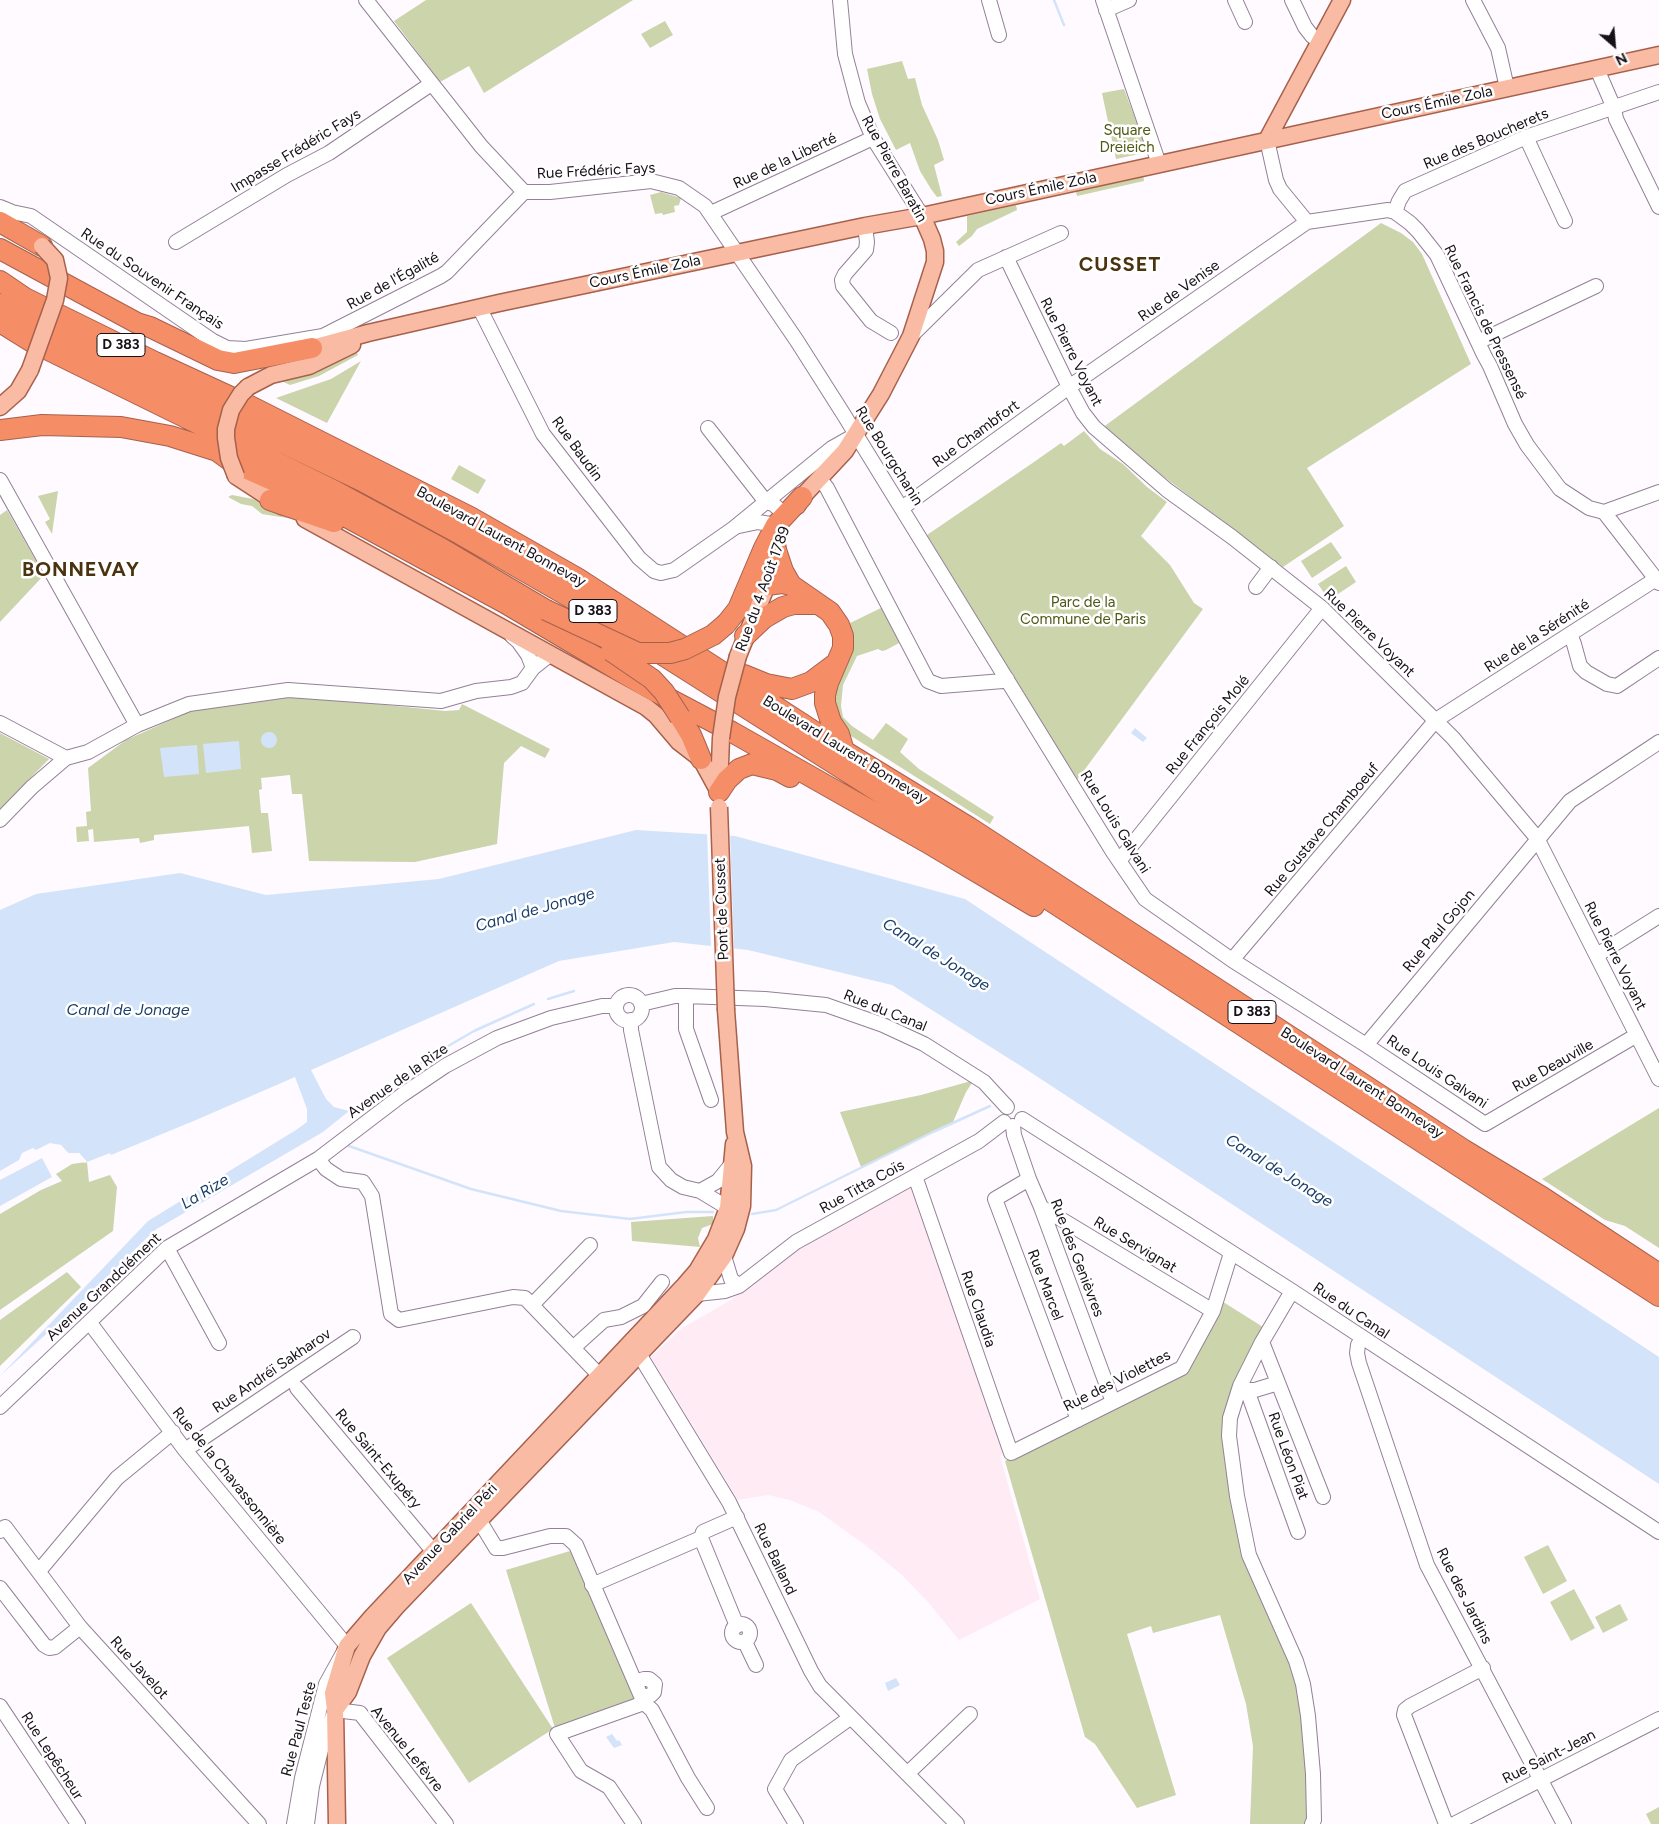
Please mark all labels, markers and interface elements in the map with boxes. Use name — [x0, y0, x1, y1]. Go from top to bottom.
north arrow — [1589, 20, 1639, 70]
text: N — [1612, 49, 1630, 69]
street label: Cours Émile Zola — [1380, 82, 1494, 124]
street label: Impasse Frédéric Fays — [228, 105, 364, 197]
street label: Rue des Boucherets — [1421, 105, 1551, 173]
street label: Rue Pierre Baratin — [857, 113, 931, 225]
park label: Square Dreieich — [1099, 122, 1155, 157]
street label: Rue de la Liberté — [730, 129, 840, 193]
street label: Rue Frédéric Fays — [536, 159, 656, 183]
street label: Cours Émile Zola — [984, 168, 1098, 210]
street label: Rue du Souvenir Français — [77, 224, 227, 334]
street label: Rue Francis de Pressensé — [1440, 242, 1530, 402]
street label: Rue de l'Égalité — [344, 248, 442, 314]
street label: Cours Émile Zola — [588, 251, 702, 293]
district label: CUSSET — [1078, 253, 1162, 277]
street label: Rue de Venise — [1135, 256, 1223, 326]
street label: Rue Pierre Voyant — [1036, 295, 1106, 409]
road number: D 383 — [97, 334, 145, 356]
street label: Rue Chambfort — [929, 396, 1023, 472]
street label: Rue Bourgchanin — [851, 403, 927, 509]
street label: Rue Baudin — [548, 413, 606, 485]
street label: Boulevard Laurent Bonnevay — [413, 483, 589, 591]
street label: Rue du 4 Août 1789 — [732, 524, 794, 654]
district label: BONNEVAY — [21, 558, 141, 582]
street label: Rue Pierre Voyant — [1320, 585, 1418, 681]
park label: Parc de la Commune de Paris — [1020, 594, 1146, 629]
street label: Rue de la Sérénité — [1481, 595, 1593, 677]
road number: D 383 — [569, 600, 617, 622]
street label: Rue François Molé — [1162, 672, 1254, 778]
street label: Boulevard Laurent Bonnevay — [759, 692, 931, 808]
street label: Rue Gustave Chamboeuf — [1261, 760, 1383, 900]
street label: Rue Louis Galvani — [1076, 767, 1154, 877]
street label: Pont de Cusset — [711, 857, 733, 961]
water label: Canal de Jonage — [473, 884, 597, 936]
street label: Rue Paul Gojon — [1399, 886, 1479, 976]
street label: Rue Pierre Voyant — [1580, 899, 1650, 1013]
water label: Canal de Jonage — [879, 914, 993, 996]
street label: Rue du Canal — [841, 986, 929, 1036]
water label: Canal de Jonage — [67, 1000, 189, 1020]
road number: D 383 — [1228, 1000, 1276, 1024]
street label: Boulevard Laurent Bonnevay — [1277, 1023, 1447, 1143]
street label: Rue Louis Galvani — [1383, 1031, 1491, 1113]
street label: Rue Deauville — [1509, 1036, 1597, 1096]
street label: Avenue de la Rize — [344, 1040, 452, 1122]
water label: Canal de Jonage — [1222, 1130, 1336, 1212]
street label: Rue Titta Coïs — [817, 1156, 907, 1218]
water label: La Rize — [178, 1170, 232, 1214]
street label: Rue des Genièvres — [1046, 1197, 1108, 1319]
street label: Rue Servignat — [1090, 1213, 1180, 1277]
street label: Avenue Grandclément — [43, 1229, 165, 1345]
street label: Rue Marcel — [1023, 1247, 1067, 1323]
street label: Rue Claudia — [957, 1268, 999, 1350]
street label: Rue du Canal — [1309, 1279, 1393, 1343]
street label: Rue Andréï Sakharov — [209, 1325, 335, 1417]
street label: Rue des Violettes — [1060, 1346, 1174, 1416]
street label: Rue de la Chavassonnière — [168, 1404, 290, 1548]
street label: Rue Saint-Exupéry — [331, 1405, 425, 1513]
street label: Rue Léon Piat — [1264, 1410, 1312, 1502]
street label: Avenue Gabriel Péri — [399, 1480, 501, 1588]
street label: Rue Balland — [750, 1520, 800, 1598]
street label: Rue des Jardins — [1432, 1545, 1496, 1647]
street label: Rue Javelot — [106, 1633, 172, 1703]
street label: Rue Paul Teste — [278, 1680, 320, 1778]
street label: Avenue Lefèvre — [367, 1703, 447, 1795]
street label: Rue Lepêcheur — [17, 1709, 87, 1803]
street label: Rue Saint-Jean — [1499, 1726, 1599, 1788]

